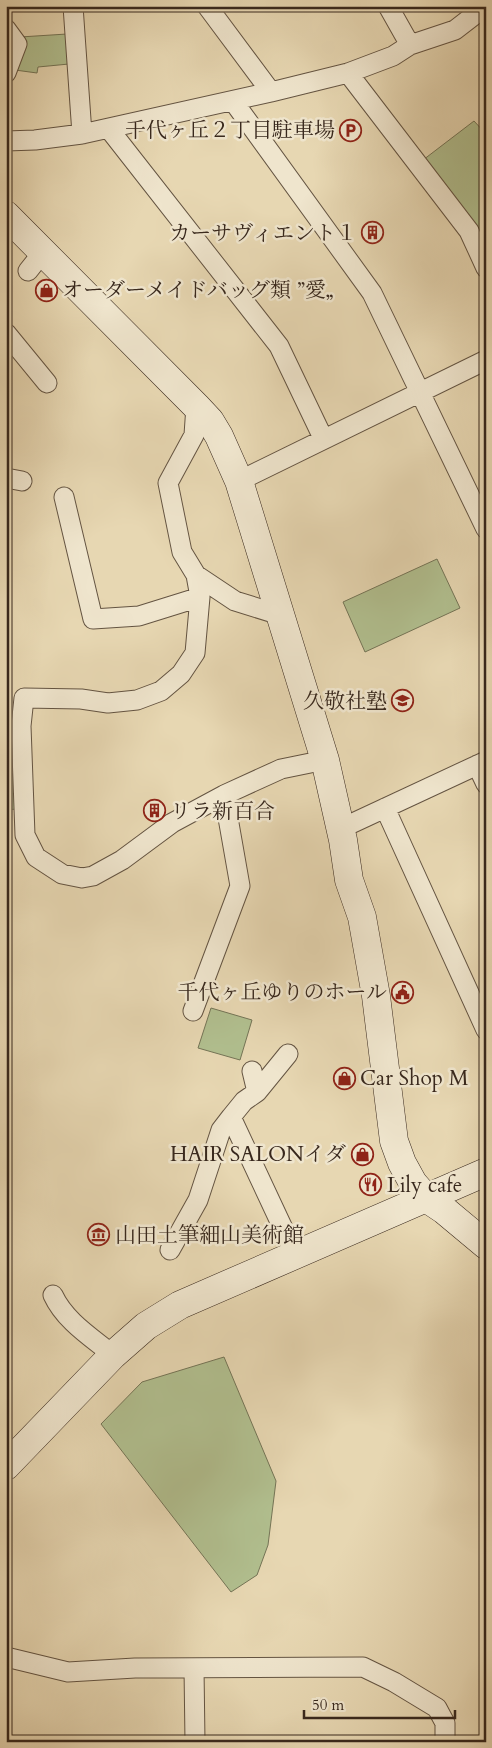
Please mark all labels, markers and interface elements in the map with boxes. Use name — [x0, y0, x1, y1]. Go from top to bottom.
place label: 千代ヶ丘２丁目駐車場 — [125, 116, 335, 145]
parking icon: 千代ヶ丘２丁目駐車場 — [339, 118, 363, 142]
place label: カーサヴィエント１ — [169, 219, 357, 248]
building icon: カーサヴィエント１ — [361, 221, 385, 245]
place label: オーダーメイドバッグ類 ”愛„ — [62, 276, 334, 305]
shop icon: オーダーメイドバッグ類 ”愛„ — [34, 278, 58, 302]
place label: 久敬社塾 — [303, 687, 387, 716]
school or university icon: 久敬社塾 — [391, 689, 415, 713]
place label: リラ新百合 — [170, 797, 275, 826]
building icon: リラ新百合 — [142, 799, 166, 823]
place label: 千代ヶ丘ゆりのホール — [177, 978, 387, 1007]
public building icon: 千代ヶ丘ゆりのホール — [391, 980, 415, 1004]
place label: Car Shop M — [360, 1064, 469, 1093]
shop icon: Car Shop M — [332, 1066, 356, 1090]
place label: HAIR SALONイダ — [170, 1140, 346, 1169]
shop icon: HAIR SALONイダ — [350, 1142, 374, 1166]
place label: Lily cafe — [387, 1171, 462, 1200]
restaurant icon: Lily cafe — [359, 1173, 383, 1197]
place label: 山田土筆細山美術館 — [115, 1221, 304, 1250]
museum icon: 山田土筆細山美術館 — [87, 1223, 111, 1247]
scale bar — [304, 1688, 456, 1720]
text: 50 m — [312, 1695, 344, 1715]

